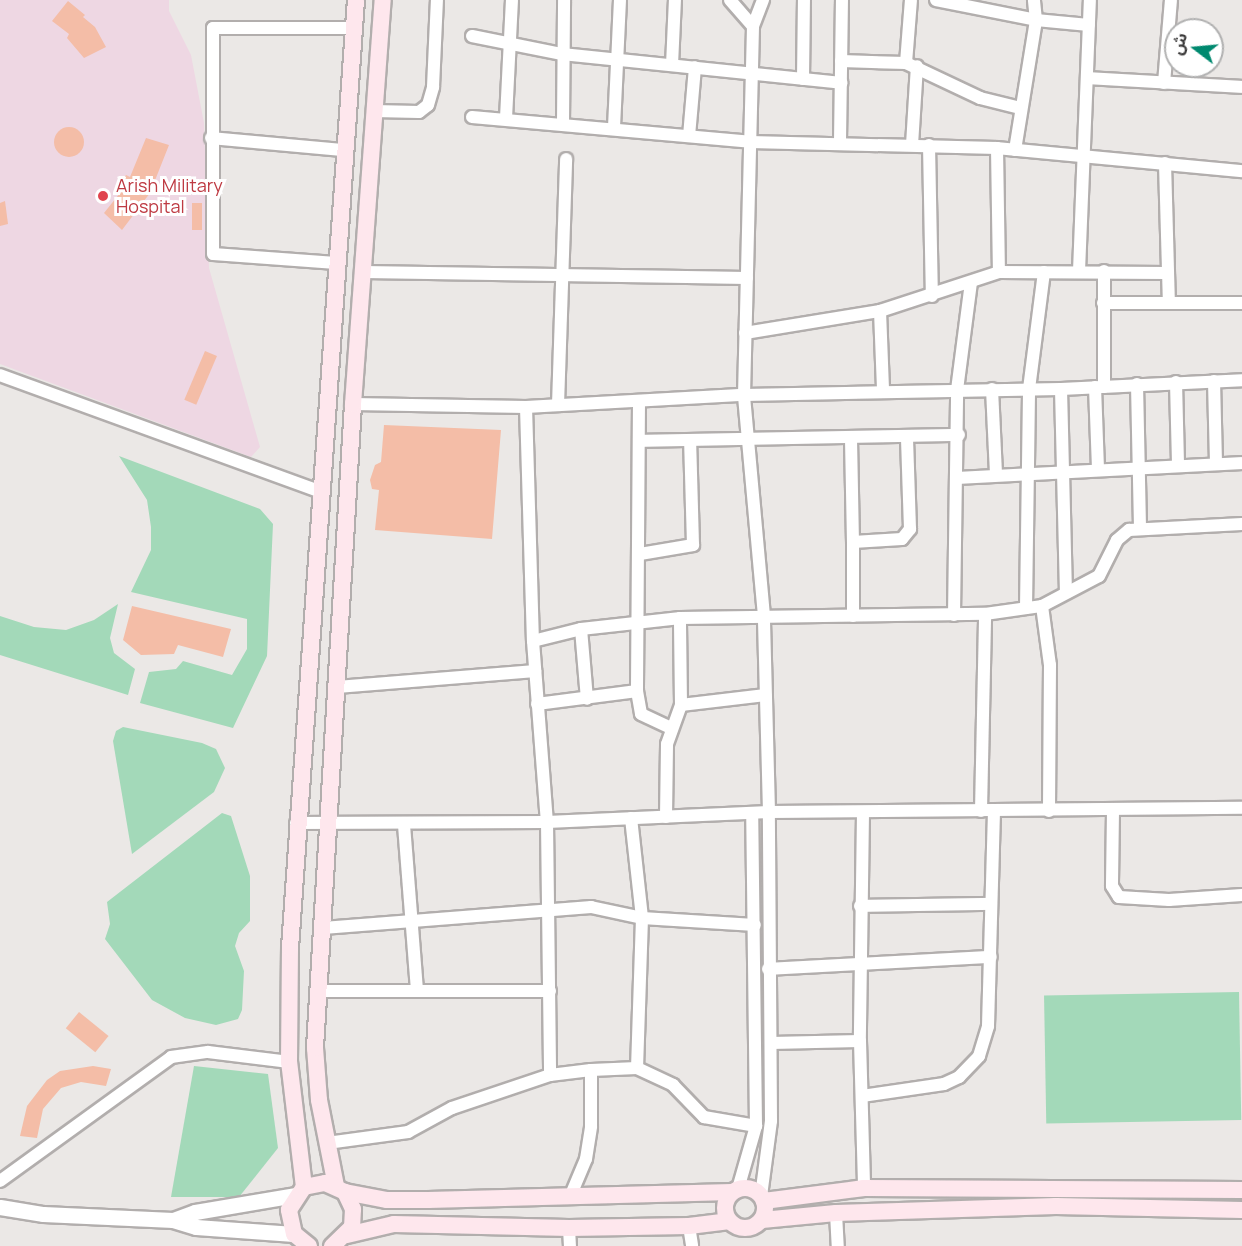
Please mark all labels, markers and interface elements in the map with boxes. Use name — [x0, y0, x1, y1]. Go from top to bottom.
north arrow — [1164, 18, 1224, 78]
text: ش — [1165, 30, 1192, 57]
place label: Arish Military Hospital — [116, 175, 223, 218]
marker: Arish Military Hospital — [94, 187, 112, 205]

